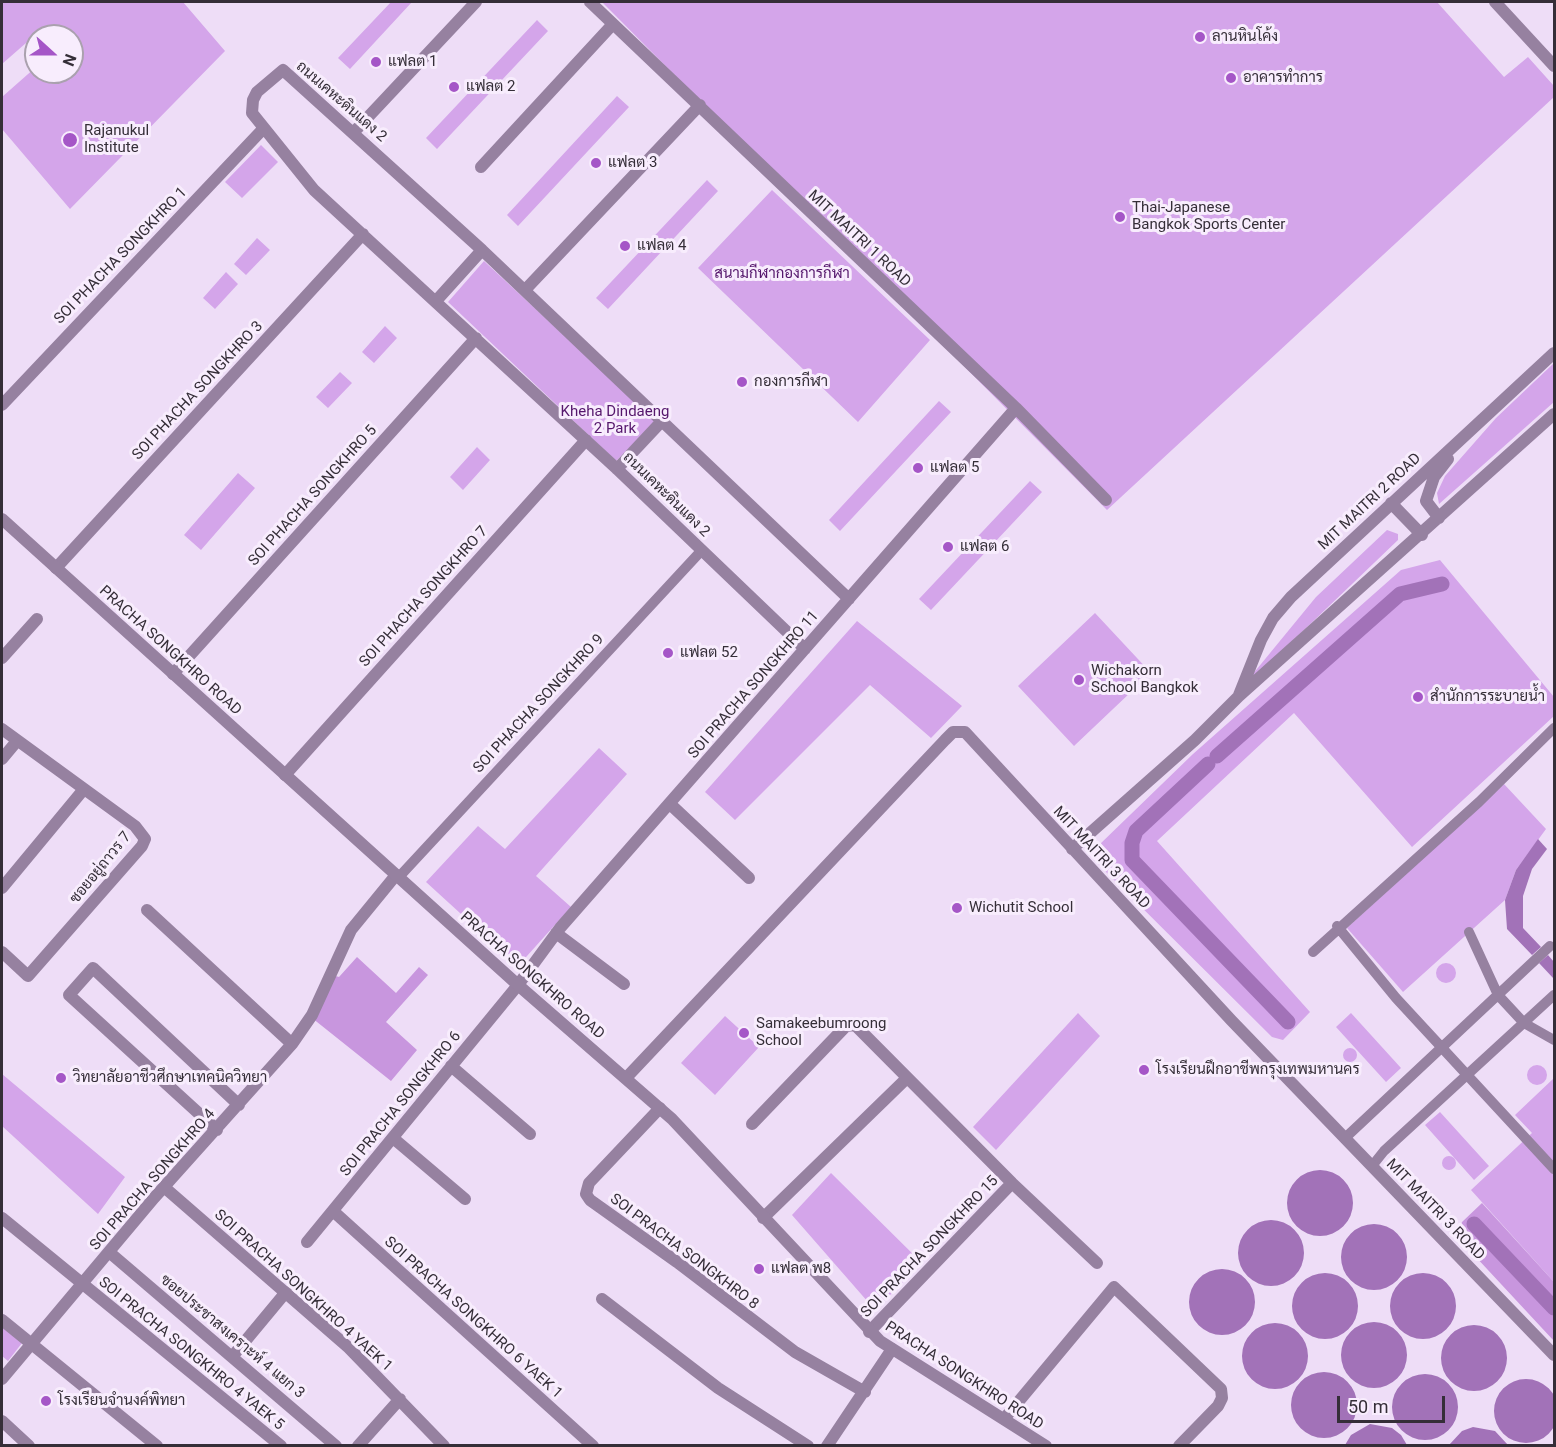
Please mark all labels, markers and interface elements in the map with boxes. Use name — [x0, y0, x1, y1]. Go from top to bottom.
north arrow — [24, 24, 84, 84]
place label: ลานหินโค้ง — [1212, 28, 1278, 46]
marker: ลานหินโค้ง — [1193, 30, 1207, 44]
text: N — [59, 51, 80, 69]
place label: แฟลต 1 — [388, 53, 437, 71]
marker: แฟลต 1 — [369, 55, 383, 69]
street label: ถนนเคหะดินแดง 2 — [292, 58, 390, 146]
place label: อาคารทำการ — [1243, 69, 1323, 87]
marker: อาคารทำการ — [1224, 71, 1238, 85]
place label: แฟลต 2 — [466, 78, 515, 96]
marker: แฟลต 2 — [447, 80, 461, 94]
place label: Rajanukul Institute — [84, 122, 149, 157]
marker: Rajanukul Institute — [61, 131, 79, 149]
place label: แฟลต 3 — [608, 154, 657, 172]
marker: แฟลต 3 — [589, 156, 603, 170]
street label: SOI PHACHA SONGKHRO 1 — [51, 184, 191, 328]
street label: MIT MAITRI 1 ROAD — [804, 187, 914, 291]
place label: Thai-Japanese Bangkok Sports Center — [1132, 199, 1285, 234]
marker: Thai-Japanese Bangkok Sports Center — [1113, 210, 1127, 224]
place label: แฟลต 4 — [637, 237, 686, 255]
marker: แฟลต 4 — [618, 239, 632, 253]
park label: สนามกีฬากองการกีฬา — [714, 265, 850, 283]
street label: SOI PHACHA SONGKHRO 3 — [129, 318, 267, 464]
place label: กองการกีฬา — [754, 373, 828, 391]
marker: กองการกีฬา — [735, 375, 749, 389]
park label: Kheha Dindaeng 2 Park — [561, 403, 669, 438]
street label: SOI PHACHA SONGKHRO 5 — [245, 422, 381, 570]
street label: ถนนเคหะดินแดง 2 — [619, 449, 713, 541]
street label: MIT MAITRI 2 ROAD — [1315, 450, 1425, 554]
place label: แฟลต 5 — [930, 459, 979, 477]
marker: แฟลต 5 — [911, 461, 925, 475]
street label: SOI PHACHA SONGKHRO 7 — [356, 523, 492, 671]
place label: แฟลต 6 — [960, 538, 1009, 556]
marker: แฟลต 6 — [941, 540, 955, 554]
street label: PRACHA SONGKHRO ROAD — [95, 582, 245, 720]
street label: SOI PRACHA SONGKHRO 11 — [685, 607, 823, 763]
street label: SOI PHACHA SONGKHRO 9 — [470, 631, 608, 777]
place label: แฟลต 52 — [680, 644, 738, 662]
marker: แฟลต 52 — [661, 646, 675, 660]
place label: Wichakorn School Bangkok — [1091, 662, 1198, 697]
marker: Wichakorn School Bangkok — [1072, 673, 1086, 687]
place label: สำนักการระบายน้ำ — [1430, 688, 1545, 706]
marker: สำนักการระบายน้ำ — [1411, 690, 1425, 704]
street label: MIT MAITRI 3 ROAD — [1049, 803, 1153, 913]
street label: ซอยอยู่ถาวร 7 — [67, 828, 135, 908]
place label: Wichutit School — [969, 899, 1073, 917]
marker: Wichutit School — [950, 901, 964, 915]
street label: PRACHA SONGKHRO ROAD — [456, 908, 608, 1044]
place label: Samakeebumroong School — [756, 1015, 886, 1050]
marker: Samakeebumroong School — [737, 1026, 751, 1040]
street label: SOI PRACHA SONGKHRO 6 — [337, 1028, 465, 1180]
place label: โรงเรียนฝึกอาชีพกรุงเทพมหานคร — [1156, 1061, 1360, 1079]
marker: โรงเรียนฝึกอาชีพกรุงเทพมหานคร — [1137, 1063, 1151, 1077]
place label: วิทยาลัยอาชีวศึกษาเทคนิควิทยา — [73, 1069, 267, 1087]
marker: วิทยาลัยอาชีวศึกษาเทคนิควิทยา — [54, 1071, 68, 1085]
street label: SOI PRACHA SONGKHRO 4 — [87, 1106, 219, 1254]
street label: MIT MAITRI 3 ROAD — [1382, 1156, 1488, 1264]
street label: SOI PRACHA SONGKHRO 15 — [858, 1172, 1002, 1322]
street label: SOI PRACHA SONGKHRO 8 — [606, 1190, 762, 1314]
street label: SOI PRACHA SONGKHRO 4 YAEK 1 — [210, 1206, 396, 1376]
street label: SOI PRACHA SONGKHRO 6 YAEK 1 — [380, 1233, 566, 1403]
place label: แฟลต พ8 — [771, 1260, 831, 1278]
marker: แฟลต พ8 — [752, 1262, 766, 1276]
street label: ซอยประชาสงเคราะห์ 4 แยก 3 — [156, 1271, 308, 1403]
street label: SOI PRACHA SONGKHRO 4 YAEK 5 — [95, 1274, 287, 1434]
street label: PRACHA SONGKHRO ROAD — [881, 1318, 1047, 1434]
scale bar — [1340, 1384, 1448, 1422]
place label: โรงเรียนจำนงค์พิทยา — [58, 1392, 185, 1410]
marker: โรงเรียนจำนงค์พิทยา — [39, 1394, 53, 1408]
text: 50 m — [1348, 1396, 1388, 1417]

